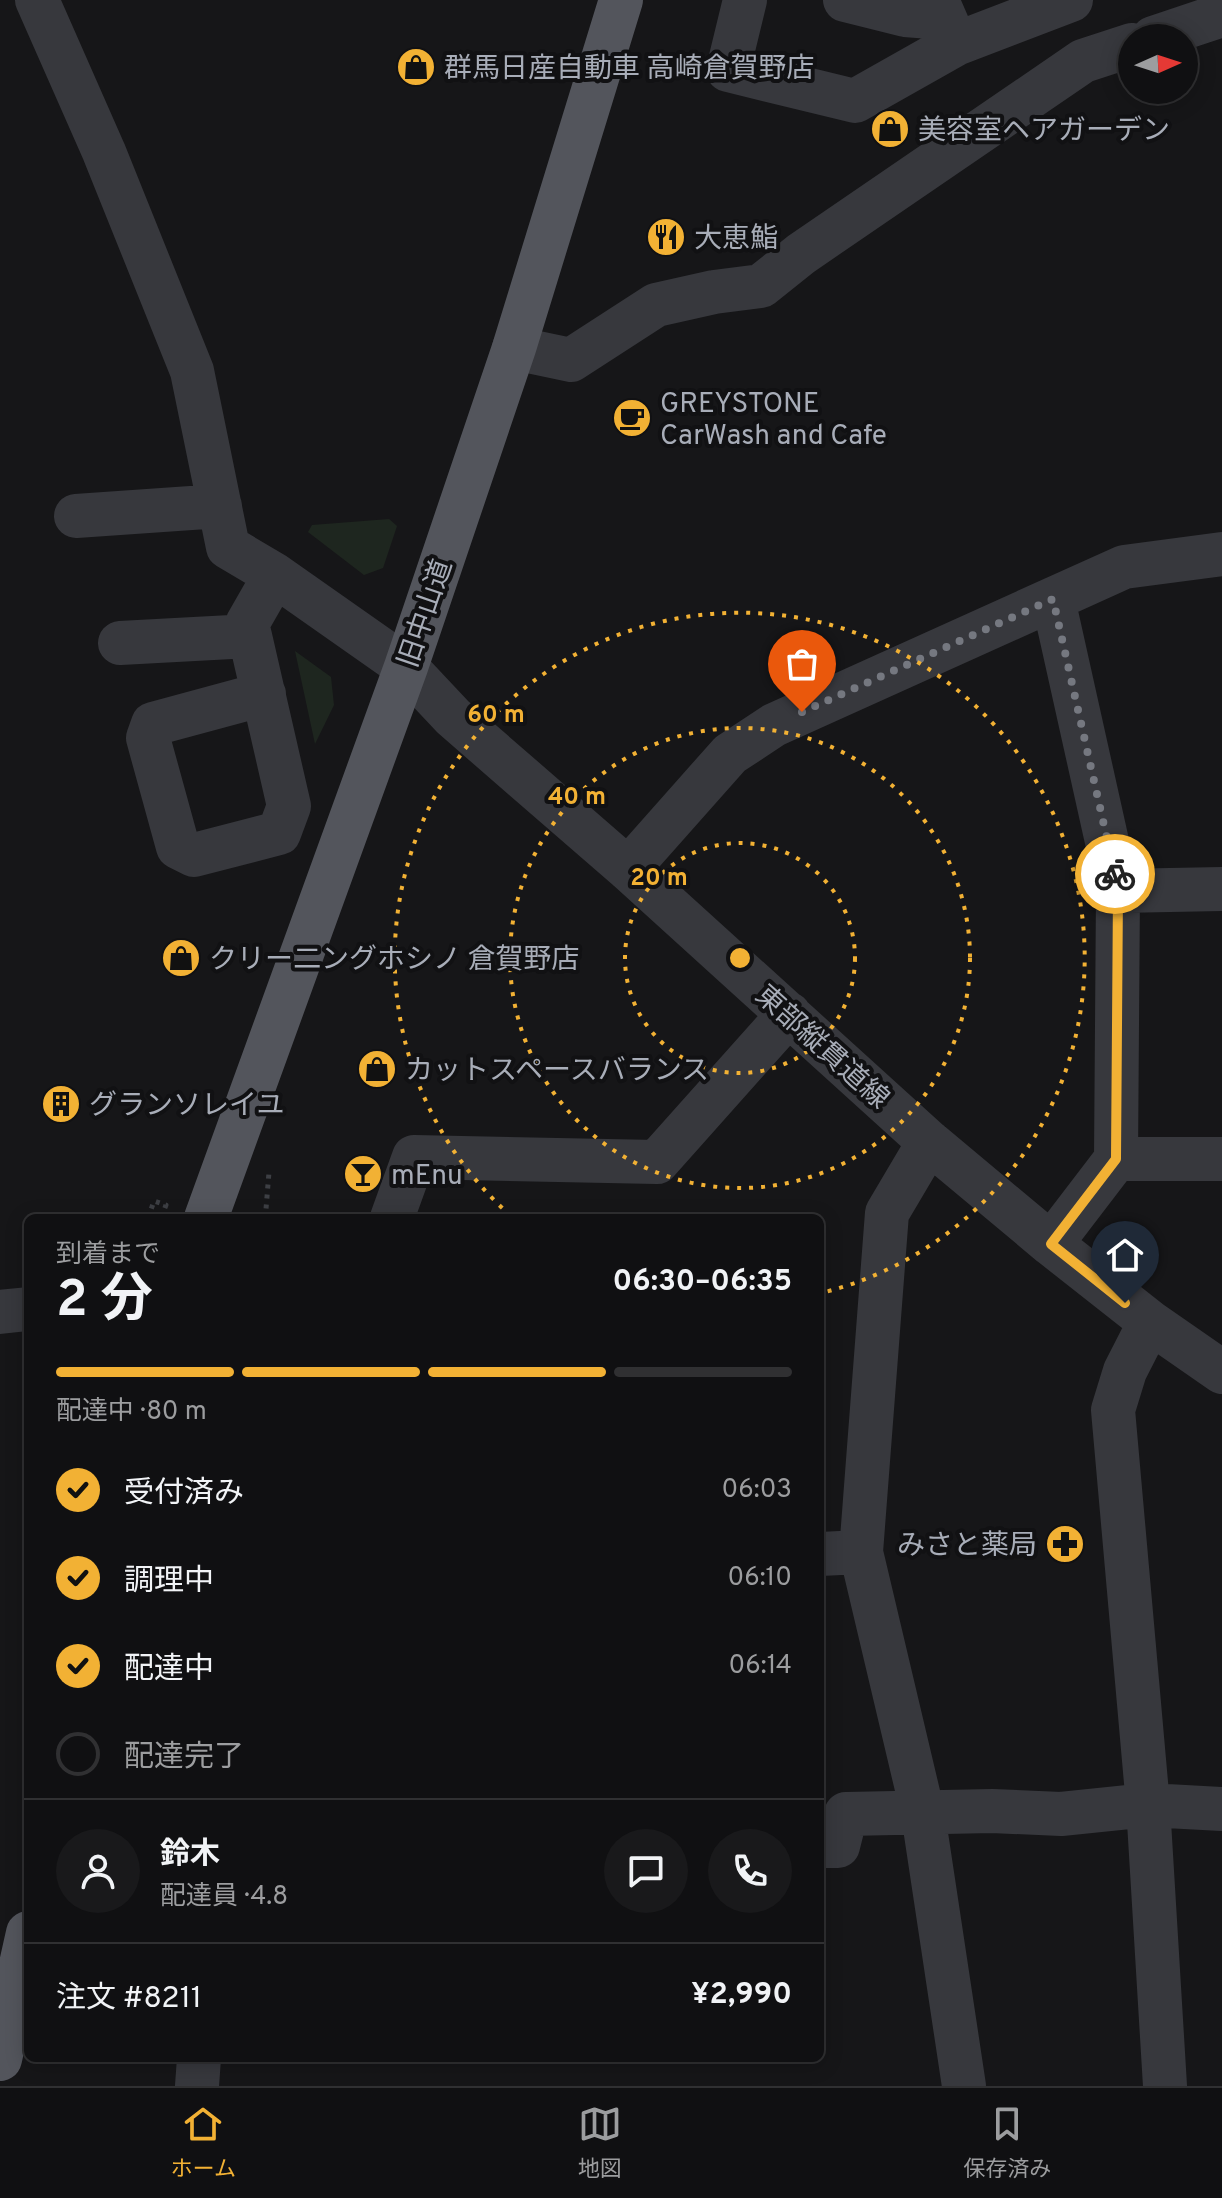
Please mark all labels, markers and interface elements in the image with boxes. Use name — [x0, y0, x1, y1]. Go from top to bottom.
north arrow — [1118, 24, 1198, 104]
map controls — [1118, 24, 1198, 104]
shop icon: 群馬日産自動車 高崎倉賀野店 — [395, 46, 437, 88]
place label: 群馬日産自動車 高崎倉賀野店 — [444, 52, 815, 88]
shop icon: 美容室ヘアガーデン — [869, 108, 911, 150]
place label: 美容室ヘアガーデン — [918, 114, 1170, 150]
restaurant icon: 大恵鮨 — [645, 216, 687, 258]
place label: 大恵鮨 — [694, 222, 778, 258]
place label: GREYSTONE CarWash and Cafe — [660, 387, 887, 455]
cafe icon: GREYSTONE CarWash and Cafe — [611, 397, 653, 439]
street label: 旧中山道 — [392, 555, 462, 673]
pin — [768, 630, 836, 712]
icon: bag — [780, 642, 824, 686]
text: 60 m — [467, 701, 525, 731]
text: 40 m — [548, 783, 606, 813]
courier — [1075, 834, 1155, 914]
icon: bike — [1093, 852, 1137, 896]
text: 20 m — [630, 864, 688, 894]
shop icon: クリー二ングホシノ 倉賀野店 — [160, 937, 202, 979]
place label: クリー二ングホシノ 倉賀野店 — [209, 943, 580, 979]
centre of rings — [726, 944, 754, 972]
street label: 東部縦貫道線 — [747, 979, 895, 1118]
shop icon: カットスペースバランス — [356, 1048, 398, 1090]
place label: カットスペースバランス — [405, 1054, 709, 1090]
building icon: グランソレイユ — [40, 1083, 82, 1125]
place label: グランソレイユ — [89, 1089, 284, 1125]
bar icon: mEnu — [342, 1153, 384, 1195]
place label: mEnu — [391, 1159, 463, 1195]
pin — [1091, 1221, 1159, 1303]
icon: home — [1103, 1233, 1147, 1277]
text: 到着まで — [56, 1239, 160, 1272]
text: 06:30–06:35 — [613, 1264, 792, 1301]
text: 2 分 — [56, 1269, 153, 1335]
text: 配達中 · 80 m — [56, 1396, 207, 1429]
icon: check — [56, 1468, 100, 1512]
text: 06:03 — [722, 1474, 792, 1507]
text: 受付済み — [124, 1476, 244, 1513]
pharmacy icon: みさと薬局 — [1044, 1523, 1086, 1565]
place label: みさと薬局 — [897, 1529, 1037, 1565]
icon: check — [56, 1556, 100, 1600]
text: 06:10 — [728, 1562, 792, 1595]
text: 調理中 — [124, 1564, 214, 1601]
icon: check — [56, 1644, 100, 1688]
text: 06:14 — [729, 1650, 792, 1683]
text: 配達中 — [124, 1652, 214, 1689]
text: 配達完了 — [124, 1740, 244, 1777]
button: person — [56, 1829, 140, 1913]
button: chat — [604, 1829, 688, 1913]
button: phone — [708, 1829, 792, 1913]
text: 鈴木 — [160, 1837, 220, 1874]
text: 配達員 · 4.8 — [160, 1881, 288, 1914]
text: ¥2,990 — [691, 1977, 792, 2014]
text: 注文 #8211 — [56, 1981, 202, 2018]
tab: ホーム — [171, 2102, 236, 2184]
tab: 地図 — [578, 2102, 622, 2184]
tab: 保存済み — [963, 2102, 1051, 2184]

